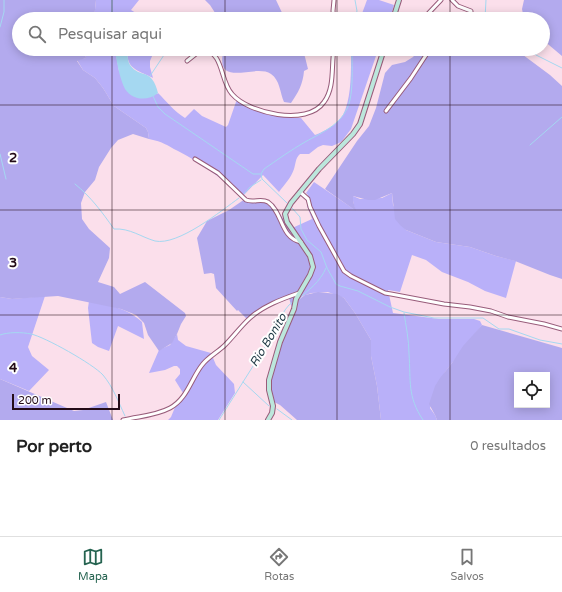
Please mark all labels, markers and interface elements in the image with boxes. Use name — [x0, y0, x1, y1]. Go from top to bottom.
search box — [12, 12, 550, 56]
icon: search — [26, 23, 48, 45]
text: Pesquisar aqui — [58, 25, 162, 43]
text: 2 — [9, 150, 17, 166]
text: 3 — [9, 255, 17, 271]
water label: Rio Bonito — [247, 310, 290, 369]
text: 4 — [9, 360, 18, 376]
map controls — [514, 372, 550, 408]
button: locate — [514, 372, 550, 408]
scale bar — [12, 392, 120, 411]
text: 200 m — [18, 394, 52, 407]
text: Por perto — [16, 436, 92, 457]
text: 0 resultados — [470, 438, 546, 454]
tab: Mapa — [78, 546, 108, 583]
tab: Rotas — [264, 546, 294, 583]
tab: Salvos — [450, 546, 484, 583]

